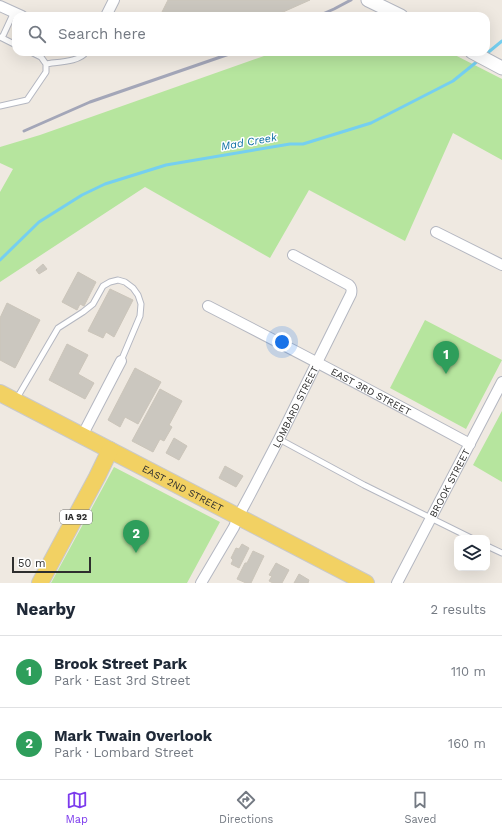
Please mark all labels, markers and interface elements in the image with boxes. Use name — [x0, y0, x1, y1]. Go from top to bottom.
search box — [12, 12, 490, 56]
icon: search — [26, 23, 48, 45]
text: Search here — [58, 25, 146, 43]
water label: Mad Creek — [220, 131, 279, 153]
your location — [272, 332, 292, 352]
pin: 1 — [433, 341, 459, 374]
street label: LOMBARD STREET — [270, 364, 320, 449]
street label: EAST 3RD STREET — [329, 365, 413, 417]
street label: BROOK STREET — [427, 447, 472, 519]
street label: EAST 2ND STREET — [140, 462, 225, 513]
road number: IA 92 — [60, 510, 92, 524]
pin: 2 — [123, 520, 149, 553]
map controls — [454, 535, 490, 571]
button: layers — [454, 535, 490, 571]
scale bar — [12, 555, 91, 574]
text: 50 m — [18, 557, 45, 570]
text: Nearby — [16, 599, 75, 619]
text: 2 results — [431, 602, 486, 617]
text: Brook Street Park — [54, 655, 187, 673]
text: 1 — [26, 664, 32, 679]
text: 110 m — [451, 664, 486, 679]
text: Park · East 3rd Street — [54, 673, 190, 688]
text: Mark Twain Overlook — [54, 727, 212, 745]
text: 2 — [25, 736, 33, 751]
text: 160 m — [448, 736, 486, 751]
text: Park · Lombard Street — [54, 745, 194, 760]
tab: Map — [66, 789, 88, 826]
tab: Directions — [219, 789, 273, 826]
tab: Saved — [404, 789, 436, 826]

